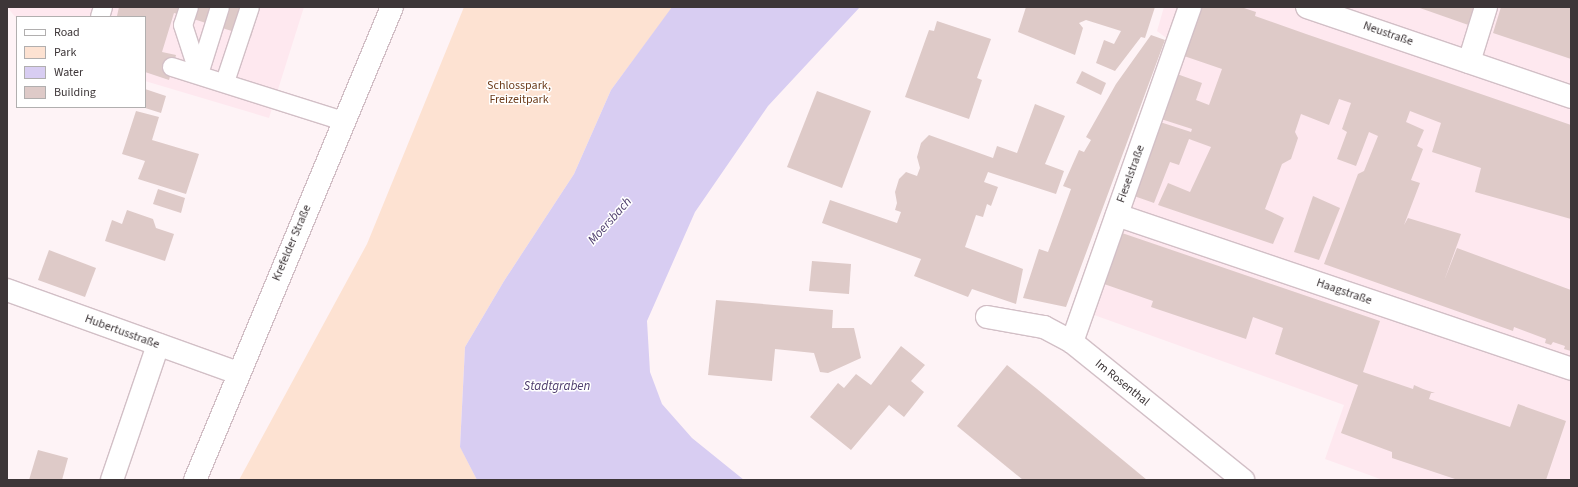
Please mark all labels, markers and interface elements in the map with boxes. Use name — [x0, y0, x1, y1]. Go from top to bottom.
legend — [16, 16, 146, 108]
street label: Neustraße — [1361, 19, 1415, 49]
text: Road — [54, 24, 80, 41]
text: Park — [54, 44, 76, 61]
text: Water — [54, 64, 83, 81]
park label: Schlosspark, Freizeitpark — [487, 79, 551, 107]
text: Building — [54, 84, 96, 101]
street label: Fieselstraße — [1114, 143, 1148, 205]
water label: Moersbach — [585, 194, 635, 248]
street label: Krefelder Straße — [269, 203, 315, 283]
street label: Haagstraße — [1314, 276, 1374, 308]
street label: Hubertusstraße — [83, 312, 161, 352]
street label: Im Rosenthal — [1092, 357, 1152, 409]
water label: Stadtgraben — [524, 378, 590, 394]

